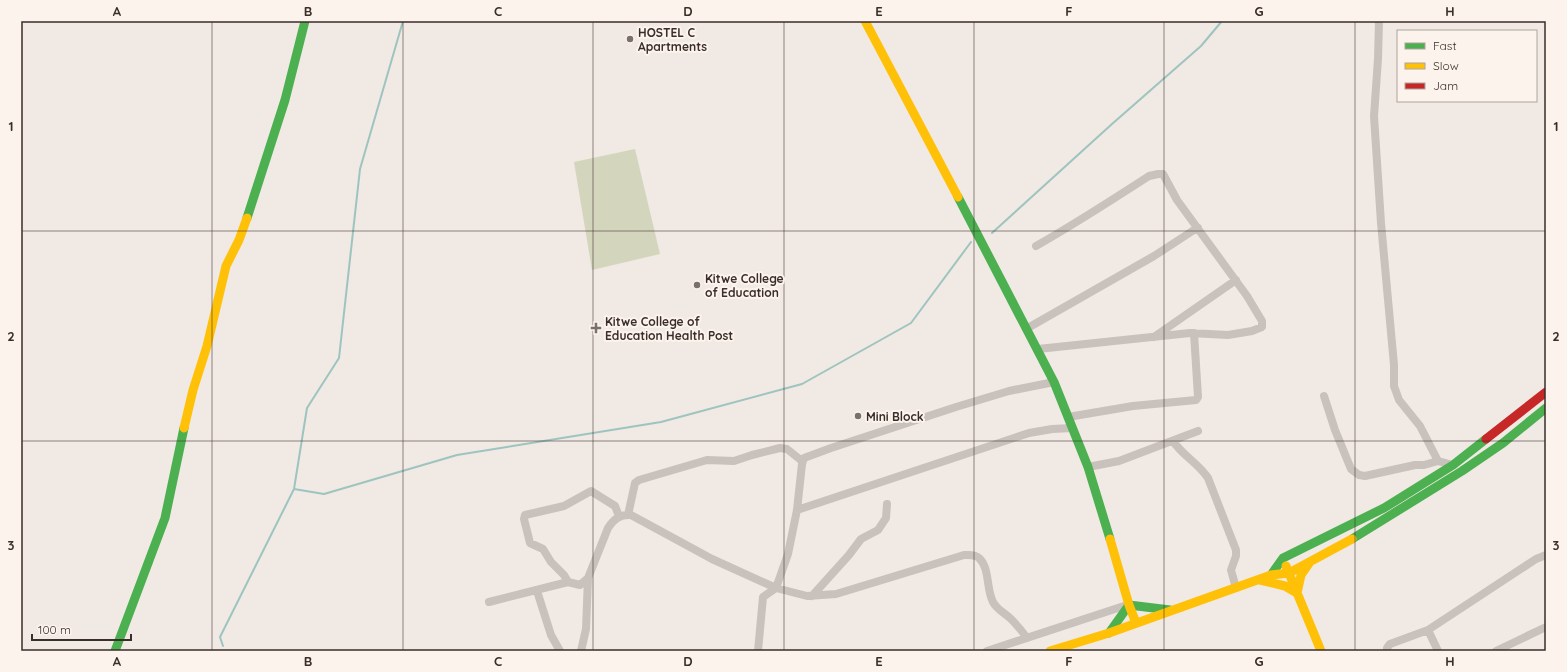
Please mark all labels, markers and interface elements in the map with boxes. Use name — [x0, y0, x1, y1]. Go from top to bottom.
text: A — [113, 3, 122, 19]
text: B — [304, 3, 312, 19]
text: C — [494, 3, 502, 19]
text: D — [683, 3, 693, 19]
text: E — [875, 3, 883, 19]
text: F — [1065, 3, 1073, 19]
text: G — [1254, 3, 1264, 19]
text: H — [1445, 3, 1455, 19]
place label: HOSTEL C Apartments — [638, 25, 707, 54]
legend — [1397, 30, 1537, 102]
marker: HOSTEL C Apartments — [625, 34, 635, 44]
text: Fast — [1433, 38, 1457, 53]
text: Slow — [1433, 58, 1459, 73]
text: Jam — [1433, 78, 1458, 93]
text: 1 — [8, 118, 14, 134]
text: 1 — [1553, 118, 1559, 134]
place label: Kitwe College of Education — [705, 271, 784, 300]
marker: Kitwe College of Education — [692, 280, 702, 290]
place label: Kitwe College of Education Health Post — [605, 314, 733, 343]
marker: Kitwe College of Education Health Post — [590, 322, 602, 334]
text: 2 — [7, 328, 15, 344]
text: 2 — [1552, 328, 1560, 344]
place label: Mini Block — [866, 409, 924, 424]
marker: Mini Block — [853, 411, 863, 421]
text: 3 — [8, 537, 15, 553]
text: 3 — [1553, 537, 1560, 553]
scale bar — [32, 616, 131, 642]
text: 100 m — [38, 622, 71, 637]
text: A — [113, 653, 122, 669]
text: B — [304, 653, 312, 669]
text: C — [494, 653, 502, 669]
text: D — [683, 653, 693, 669]
text: E — [875, 653, 883, 669]
text: F — [1065, 653, 1073, 669]
text: G — [1254, 653, 1264, 669]
text: H — [1445, 653, 1455, 669]

